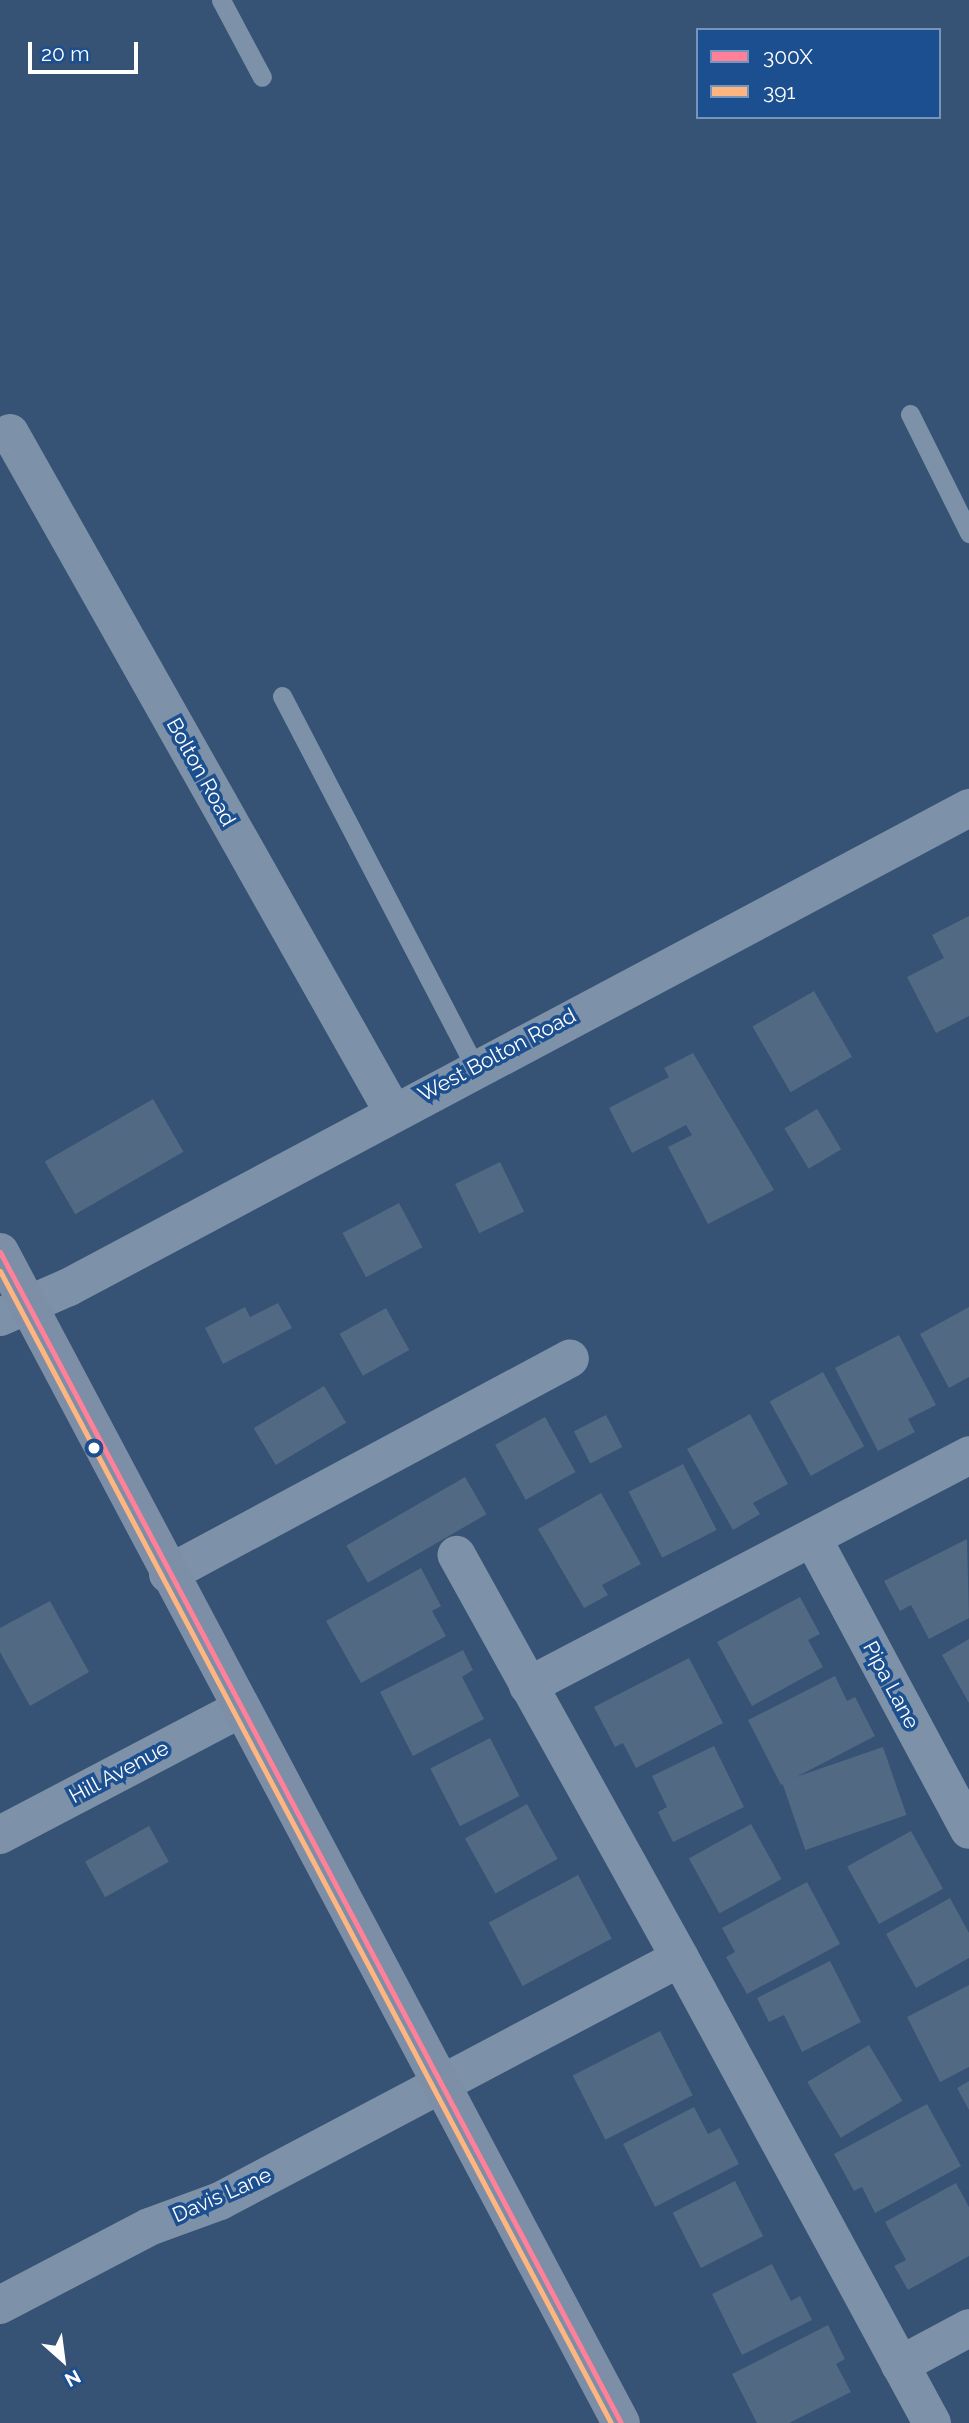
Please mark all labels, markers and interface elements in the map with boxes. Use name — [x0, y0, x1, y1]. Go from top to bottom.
scale bar — [32, 28, 142, 72]
legend — [696, 28, 941, 119]
text: 20 m — [41, 41, 89, 66]
text: 300X — [763, 44, 813, 69]
text: 391 — [763, 79, 796, 104]
street label: Bolton Road — [161, 714, 241, 830]
street label: West Bolton Road — [414, 1003, 580, 1107]
unlabelled marker — [87, 1441, 101, 1455]
street label: Pipa Lane — [857, 1637, 925, 1733]
street label: Hill Avenue — [64, 1735, 174, 1809]
street label: Davis Lane — [169, 2162, 275, 2228]
north arrow — [28, 2325, 98, 2395]
text: N — [61, 2365, 84, 2392]

